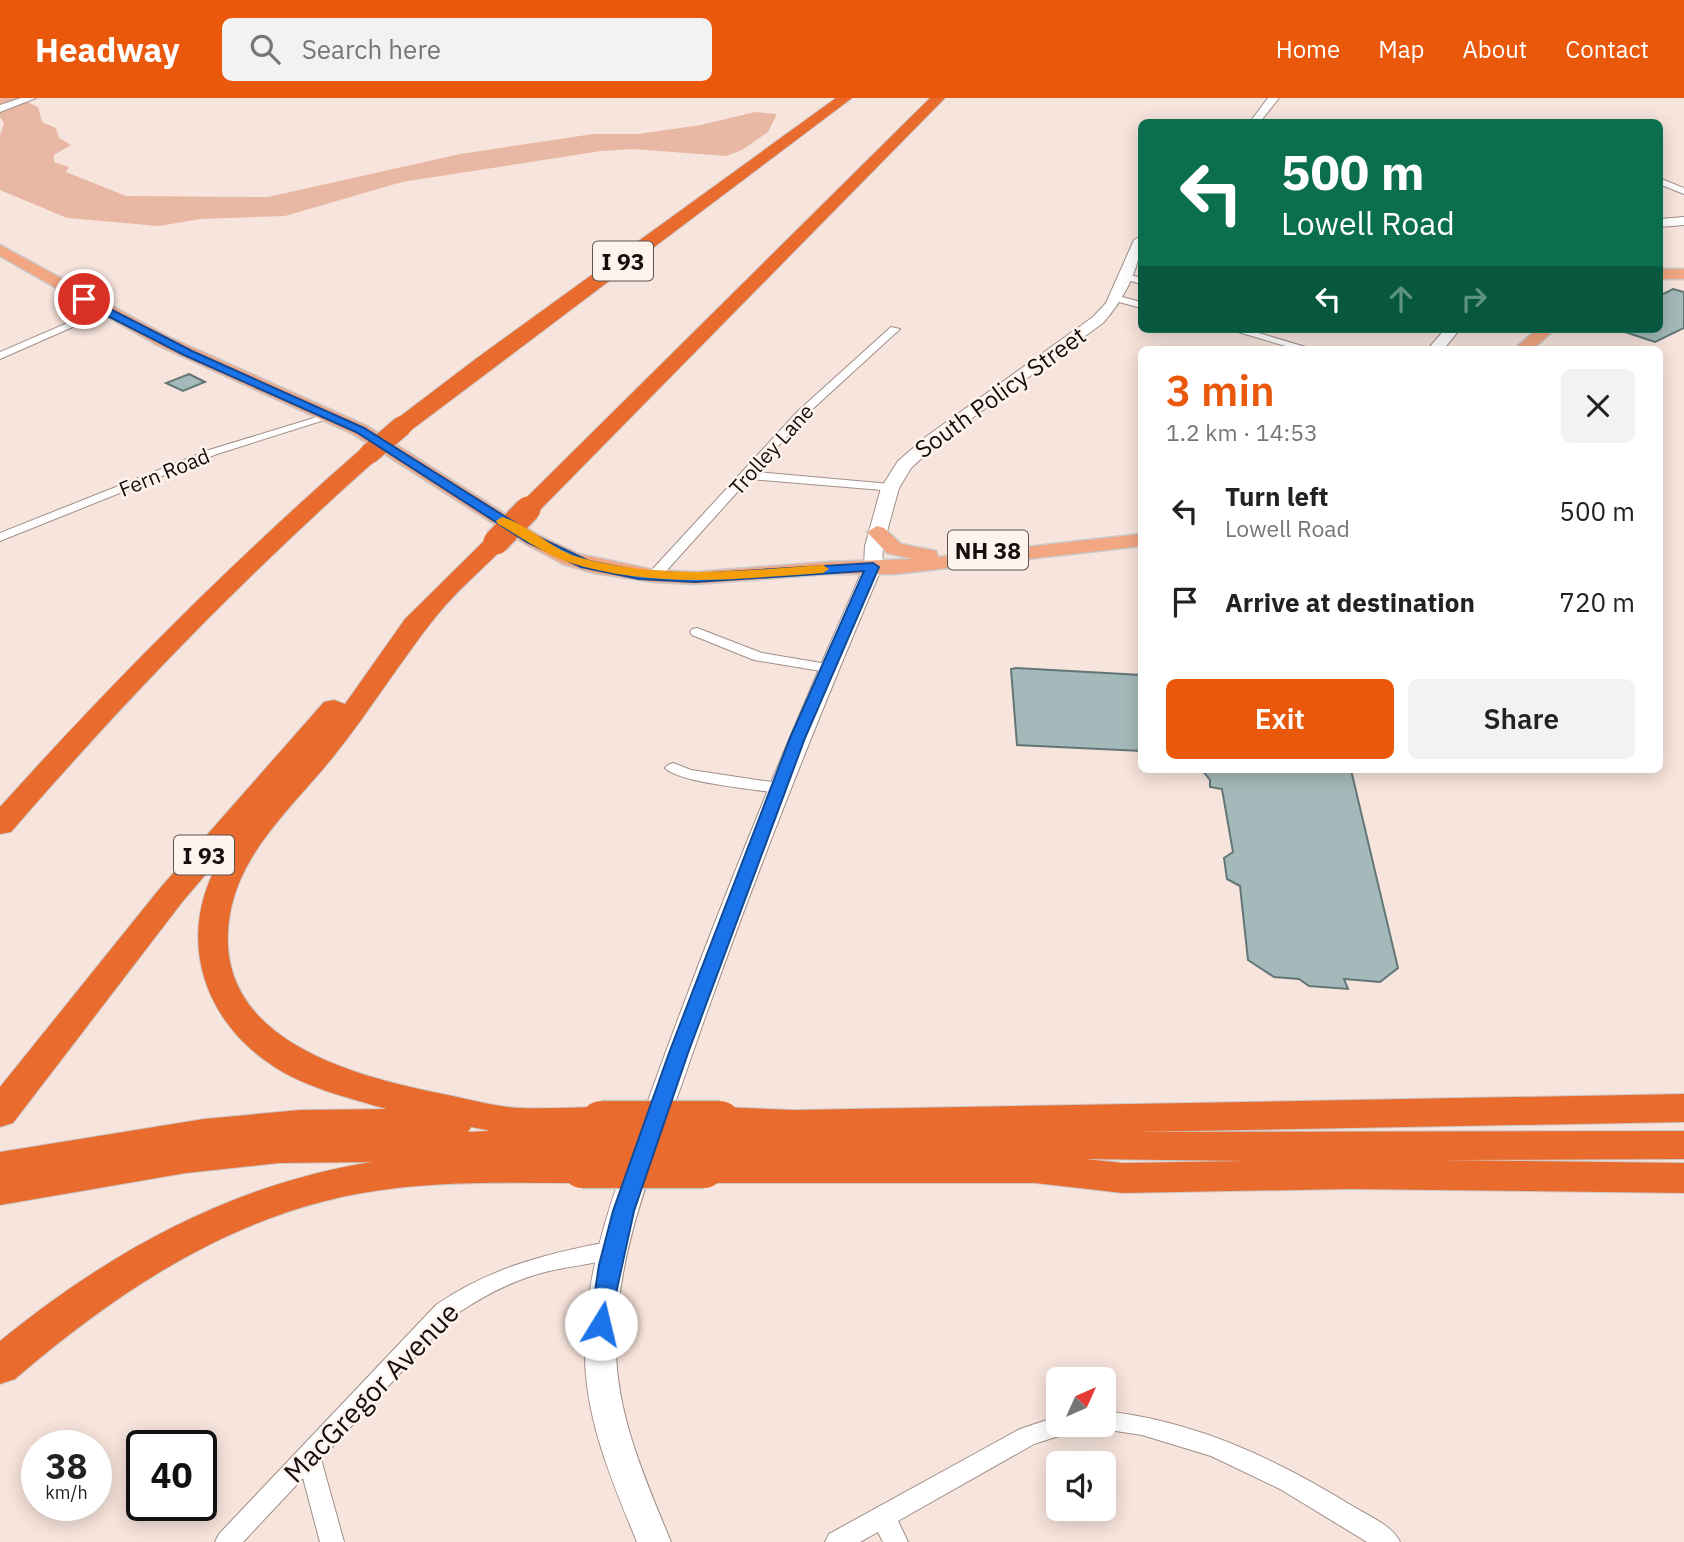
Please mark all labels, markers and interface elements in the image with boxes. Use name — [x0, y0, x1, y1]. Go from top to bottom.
search box — [222, 18, 712, 81]
text: Headway — [35, 28, 180, 71]
icon: search — [246, 30, 284, 68]
text: Search here — [302, 32, 441, 66]
text: Home — [1276, 33, 1340, 65]
text: Map — [1378, 33, 1424, 65]
text: About — [1462, 33, 1527, 65]
text: Contact — [1565, 33, 1649, 65]
text: 500 m — [1281, 140, 1425, 203]
icon: left — [1166, 147, 1257, 238]
text: Lowell Road — [1281, 202, 1455, 244]
road number: I 93 — [593, 242, 653, 280]
pin — [54, 269, 114, 329]
icon: arrive — [65, 280, 103, 318]
icon: left — [1309, 280, 1347, 318]
icon: ahead — [1382, 280, 1420, 318]
icon: right — [1455, 280, 1493, 318]
street label: South Policy Street — [908, 319, 1092, 465]
text: 3 min — [1166, 363, 1275, 418]
button: close — [1561, 369, 1635, 443]
street label: Trolley Lane — [723, 397, 819, 501]
text: 1.2 km · 14:53 — [1166, 417, 1318, 447]
street label: Fern Road — [114, 441, 214, 503]
text: Turn left — [1225, 479, 1328, 513]
icon: left — [1166, 492, 1204, 530]
text: 500 m — [1559, 494, 1635, 528]
text: Lowell Road — [1225, 513, 1350, 543]
road number: NH 38 — [948, 530, 1028, 570]
icon: arrive — [1166, 583, 1204, 621]
text: Arrive at destination — [1225, 585, 1475, 619]
text: 720 m — [1559, 585, 1635, 619]
button: Exit — [1166, 679, 1394, 759]
button: Share — [1408, 679, 1635, 759]
road number: I 93 — [174, 835, 234, 874]
position arrow — [564, 1287, 638, 1361]
street label: MacGregor Avenue — [275, 1294, 467, 1490]
north arrow — [1046, 1367, 1116, 1437]
map controls — [1046, 1367, 1116, 1521]
speed limit sign: 40 — [126, 1430, 217, 1521]
text: 38 — [45, 1443, 88, 1489]
button: sound — [1046, 1451, 1116, 1521]
text: km/h — [45, 1481, 88, 1504]

